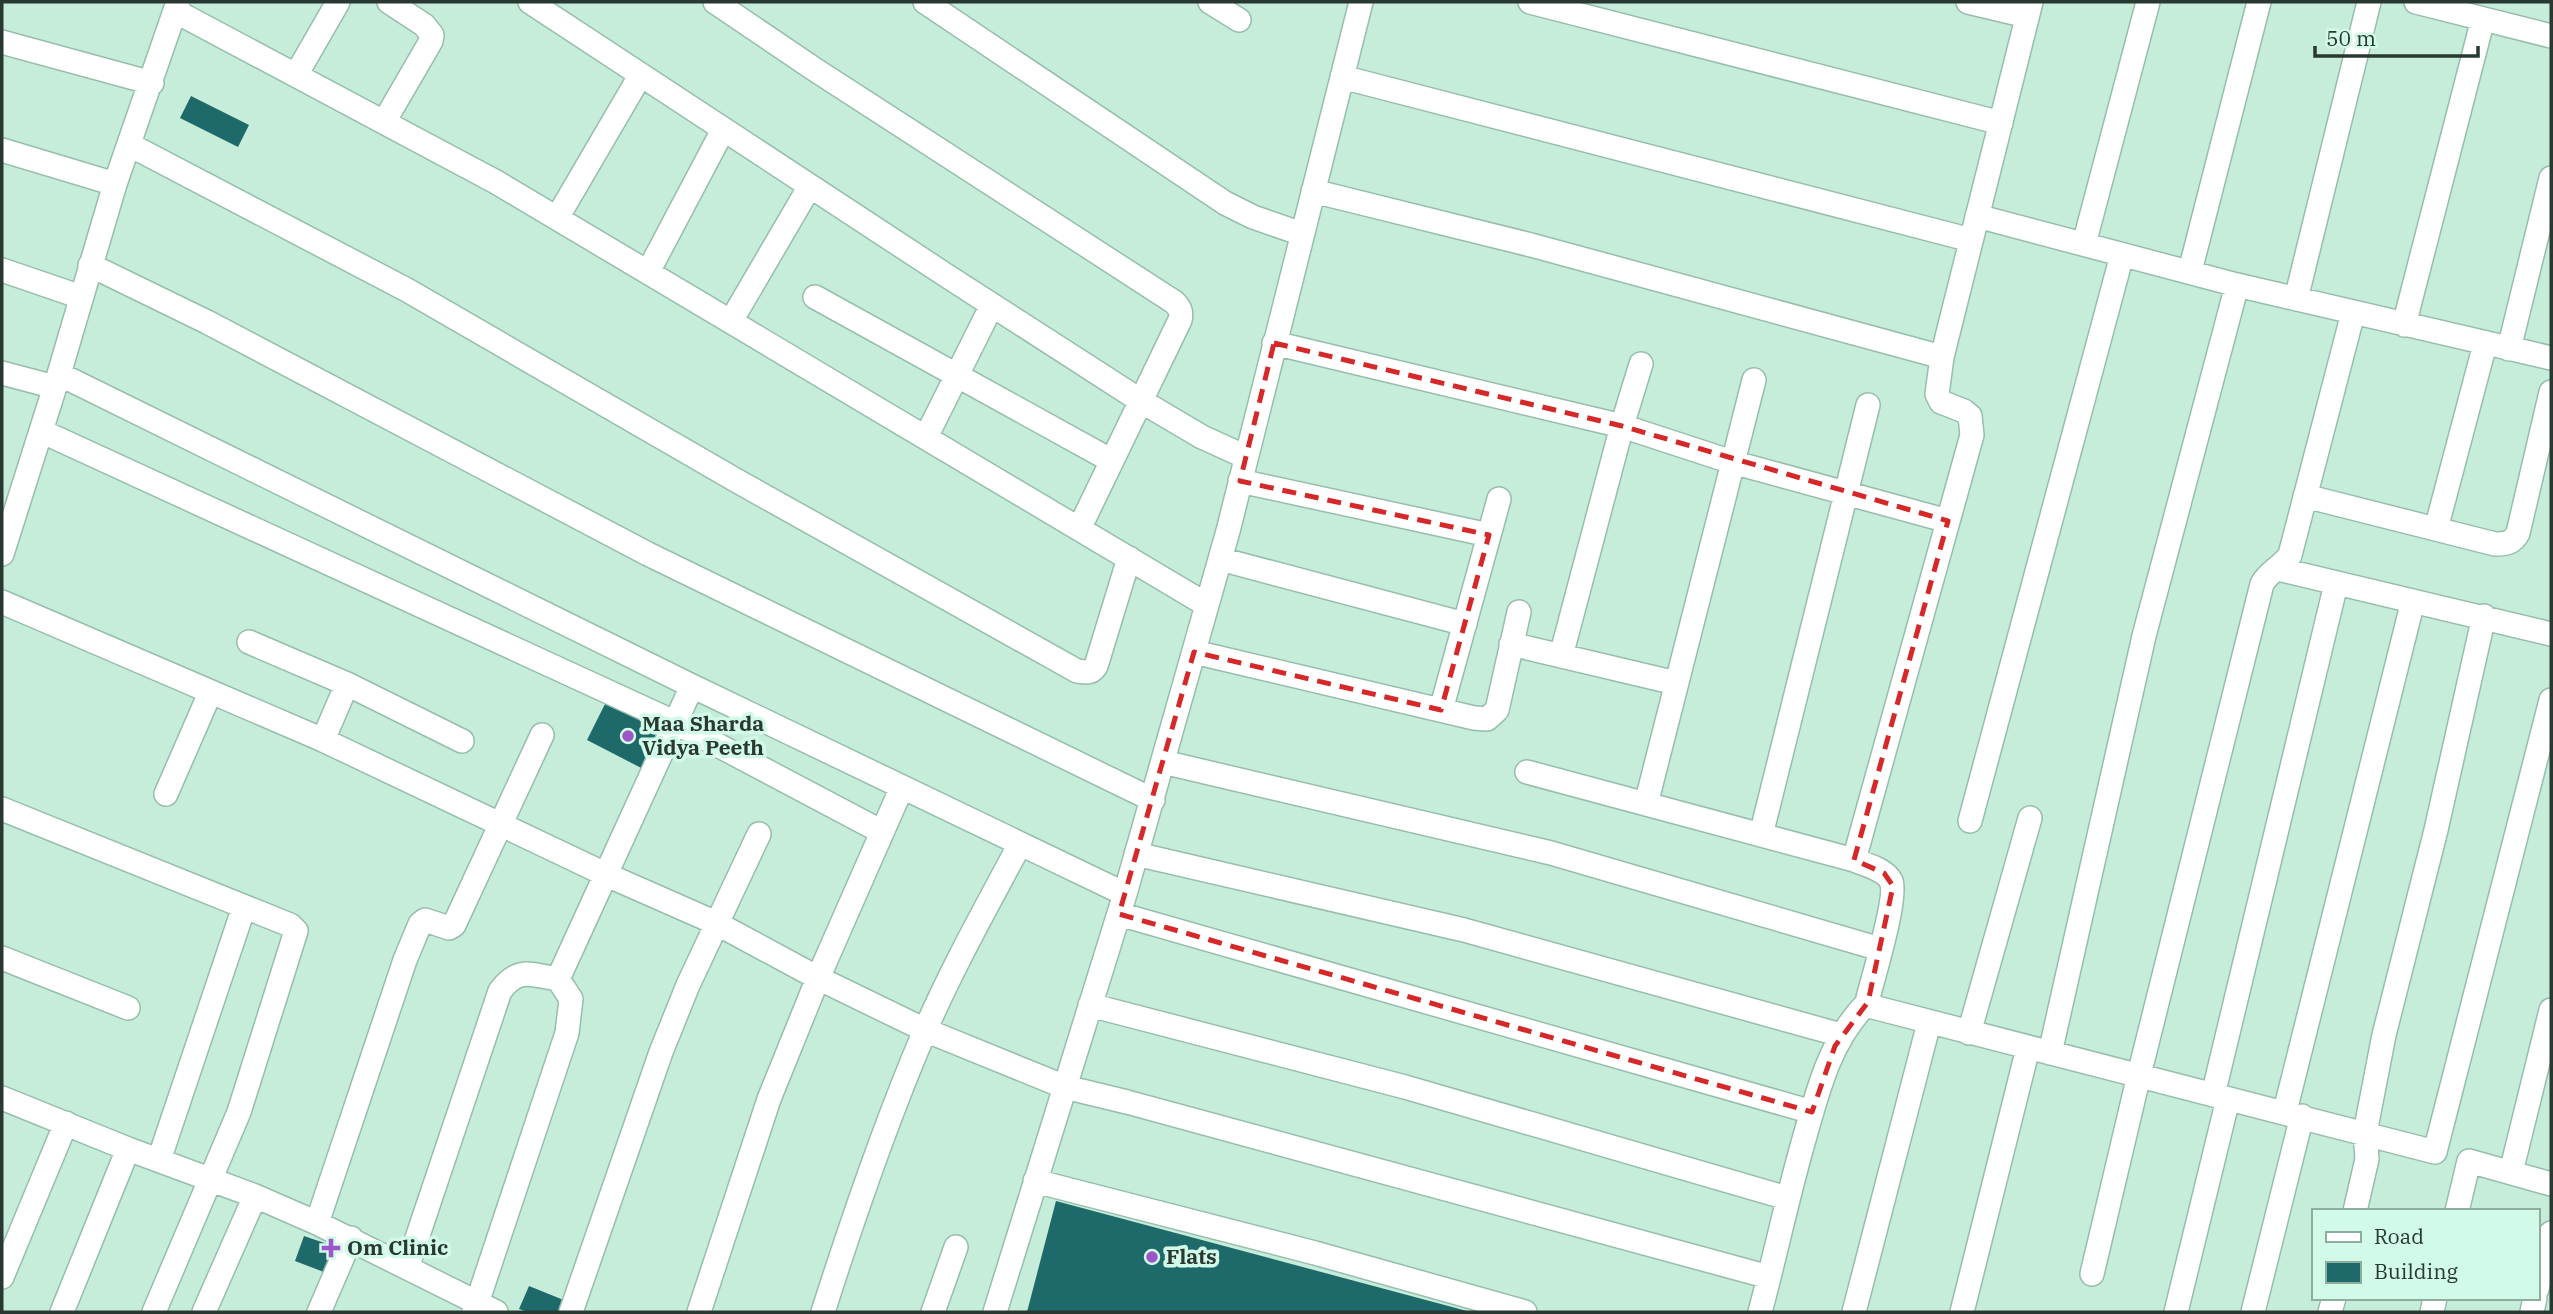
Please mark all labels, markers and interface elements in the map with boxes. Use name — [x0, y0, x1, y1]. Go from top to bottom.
scale bar — [2315, 14, 2478, 58]
text: 50 m — [2326, 24, 2376, 52]
place label: Maa Sharda Vidya Peeth — [642, 709, 764, 761]
marker: Maa Sharda Vidya Peeth — [620, 728, 636, 744]
legend — [2312, 1209, 2539, 1300]
text: Road — [2374, 1222, 2424, 1250]
place label: Om Clinic — [347, 1233, 448, 1261]
marker: Om Clinic — [321, 1238, 341, 1258]
place label: Flats — [1166, 1242, 1217, 1270]
marker: Flats — [1144, 1249, 1160, 1265]
text: Building — [2374, 1257, 2459, 1285]

